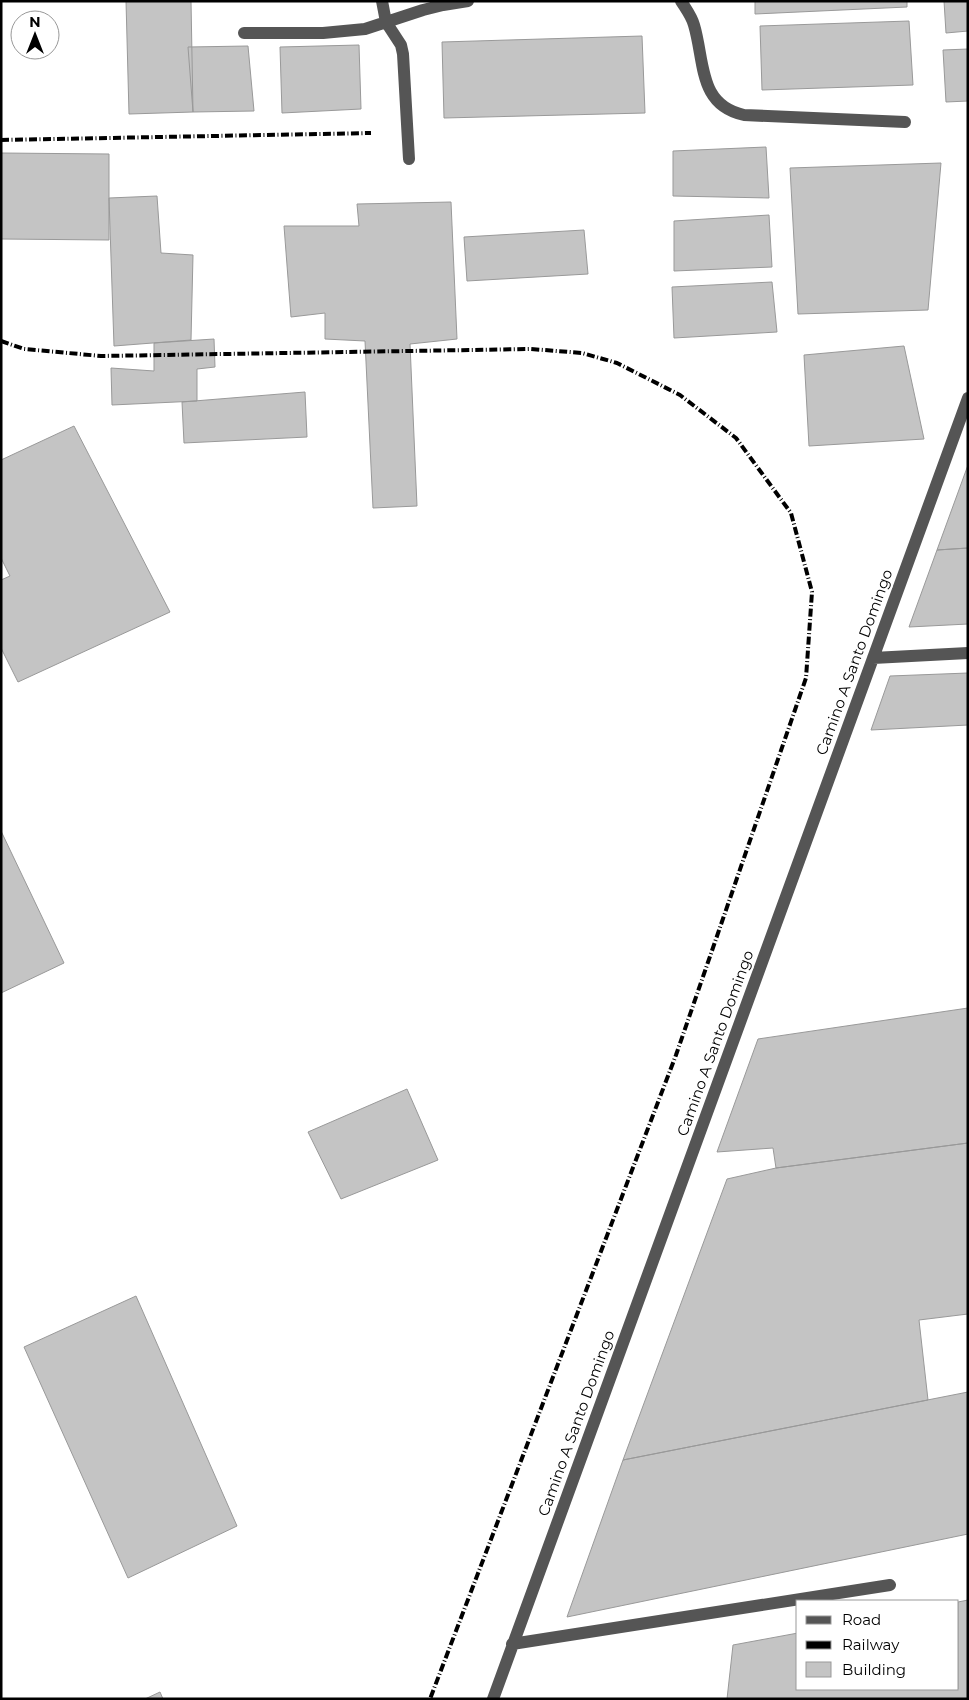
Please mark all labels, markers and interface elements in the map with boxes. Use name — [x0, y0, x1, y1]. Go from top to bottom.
north arrow — [10, 10, 60, 60]
text: N — [29, 13, 41, 31]
street label: Camino A Santo Domingo — [811, 566, 897, 758]
street label: Camino A Santo Domingo — [672, 947, 758, 1139]
street label: Camino A Santo Domingo — [533, 1327, 619, 1519]
legend — [796, 1600, 959, 1690]
text: Road — [842, 1610, 881, 1629]
text: Railway — [842, 1635, 900, 1654]
text: Building — [842, 1660, 906, 1679]

